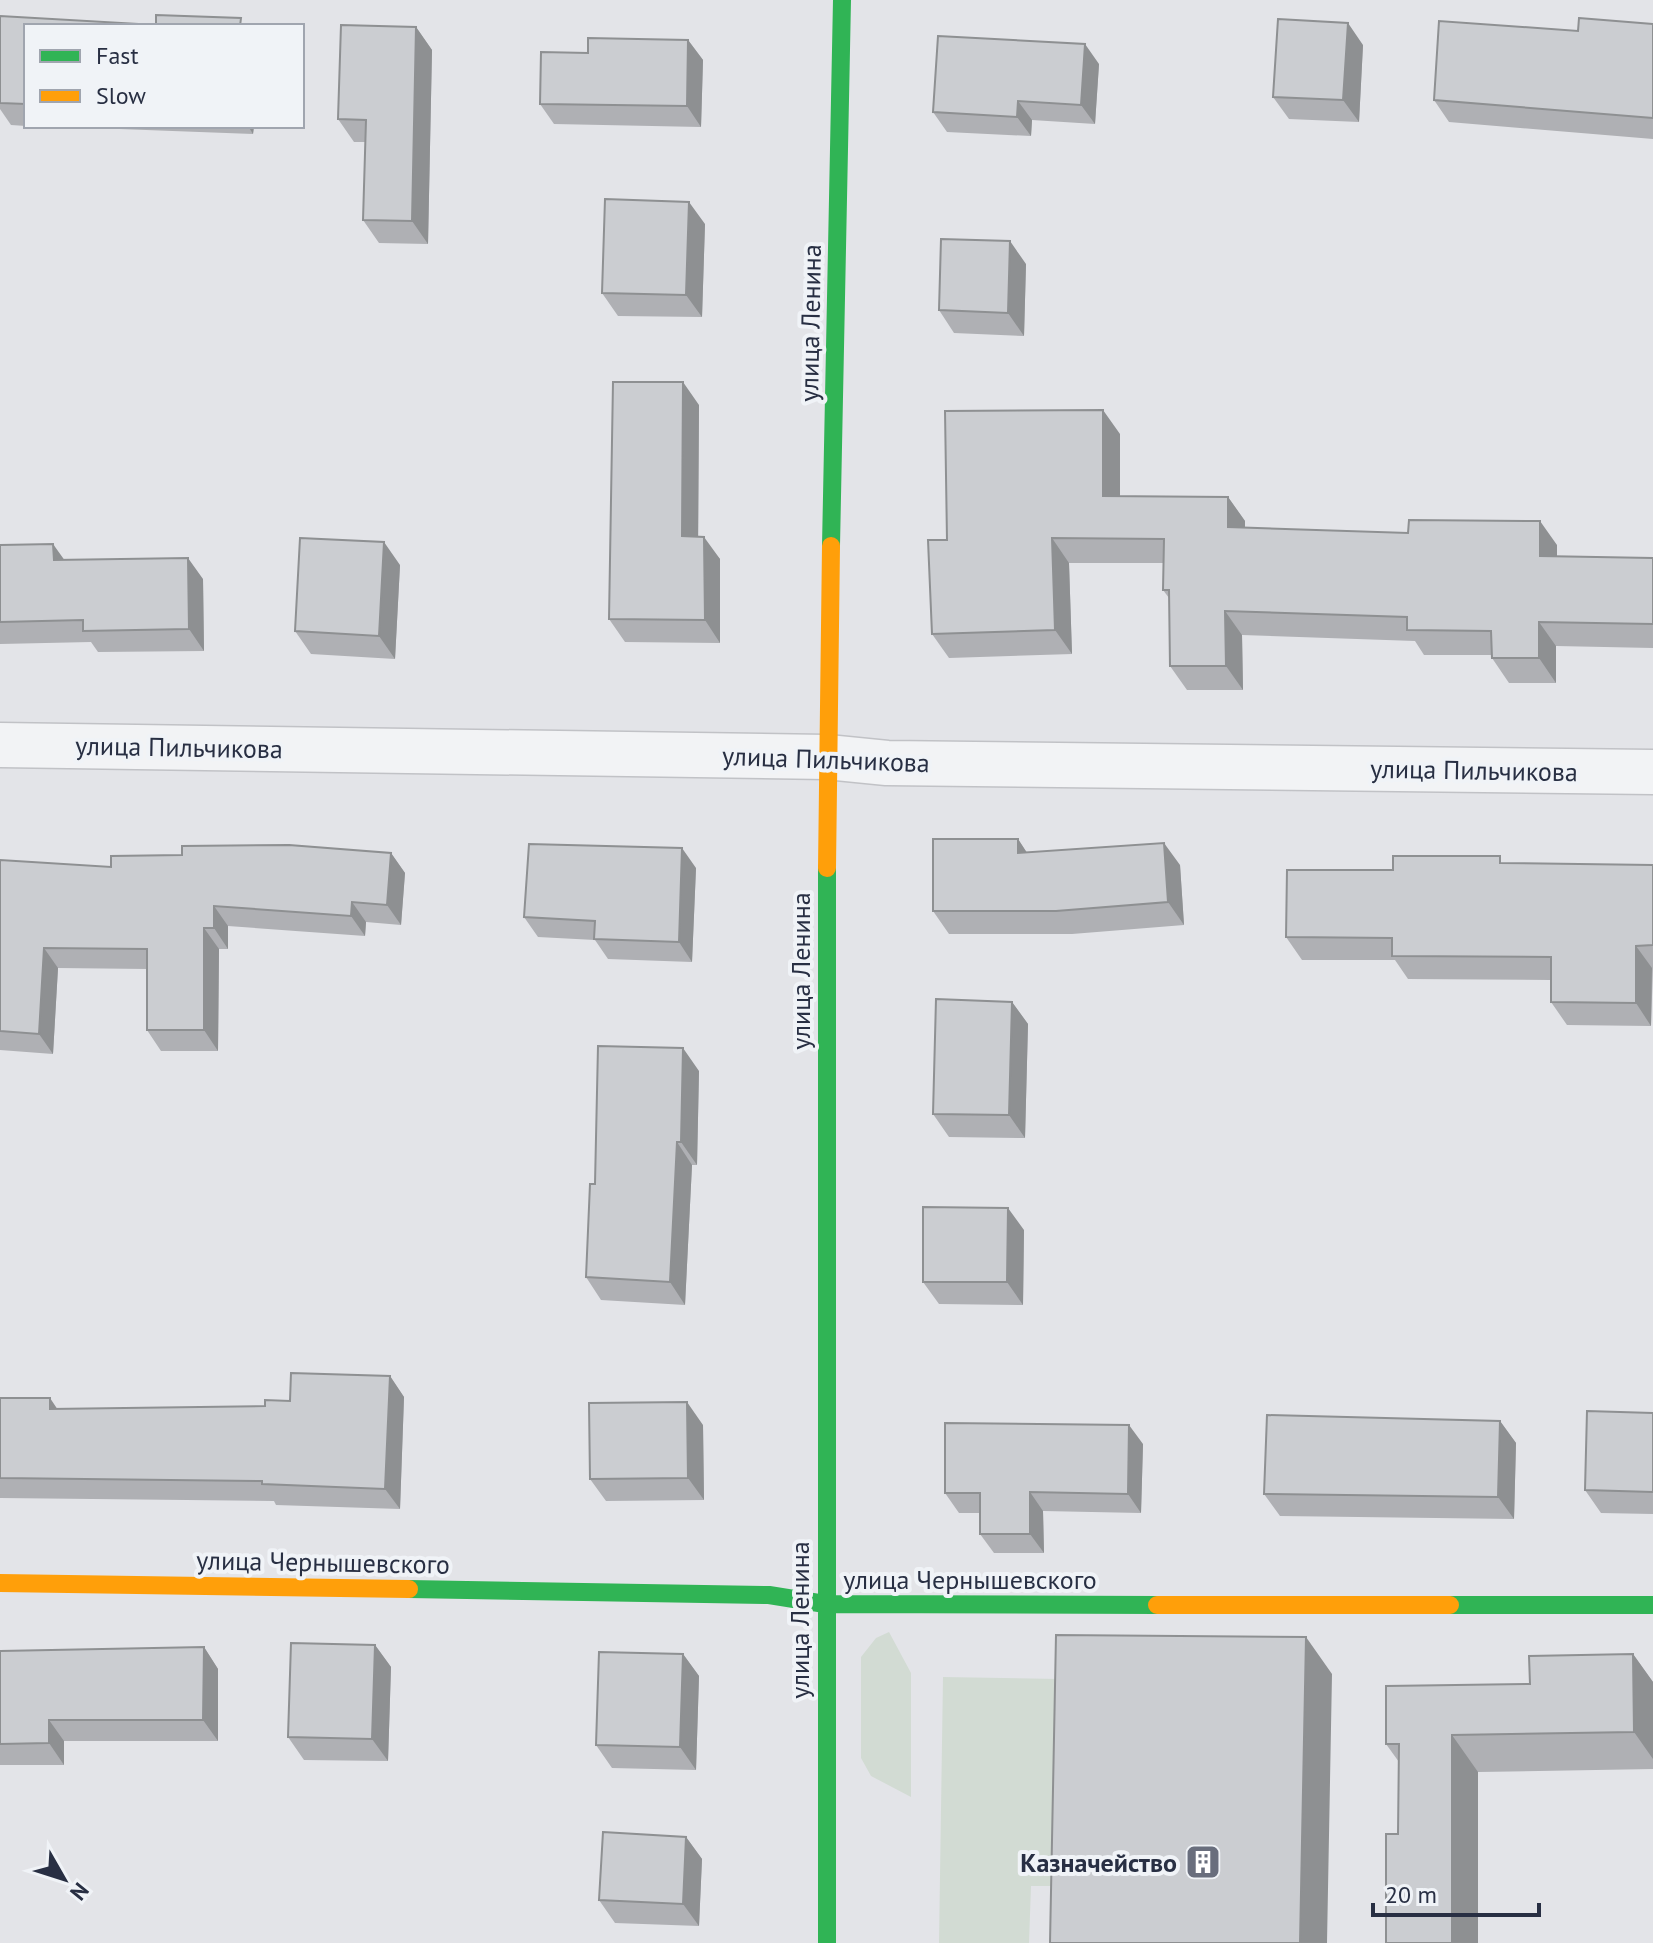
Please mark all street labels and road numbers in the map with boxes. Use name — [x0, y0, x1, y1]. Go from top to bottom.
street label: улица Ленина — [792, 244, 828, 402]
street label: улица Пильчикова — [75, 729, 283, 765]
street label: улица Пильчикова — [722, 739, 930, 779]
street label: улица Пильчикова — [1370, 752, 1578, 788]
street label: улица Ленина — [784, 892, 817, 1050]
street label: улица Ленина — [783, 1541, 816, 1699]
street label: улица Чернышевского — [196, 1543, 450, 1581]
street label: улица Чернышевского — [843, 1563, 1097, 1596]

